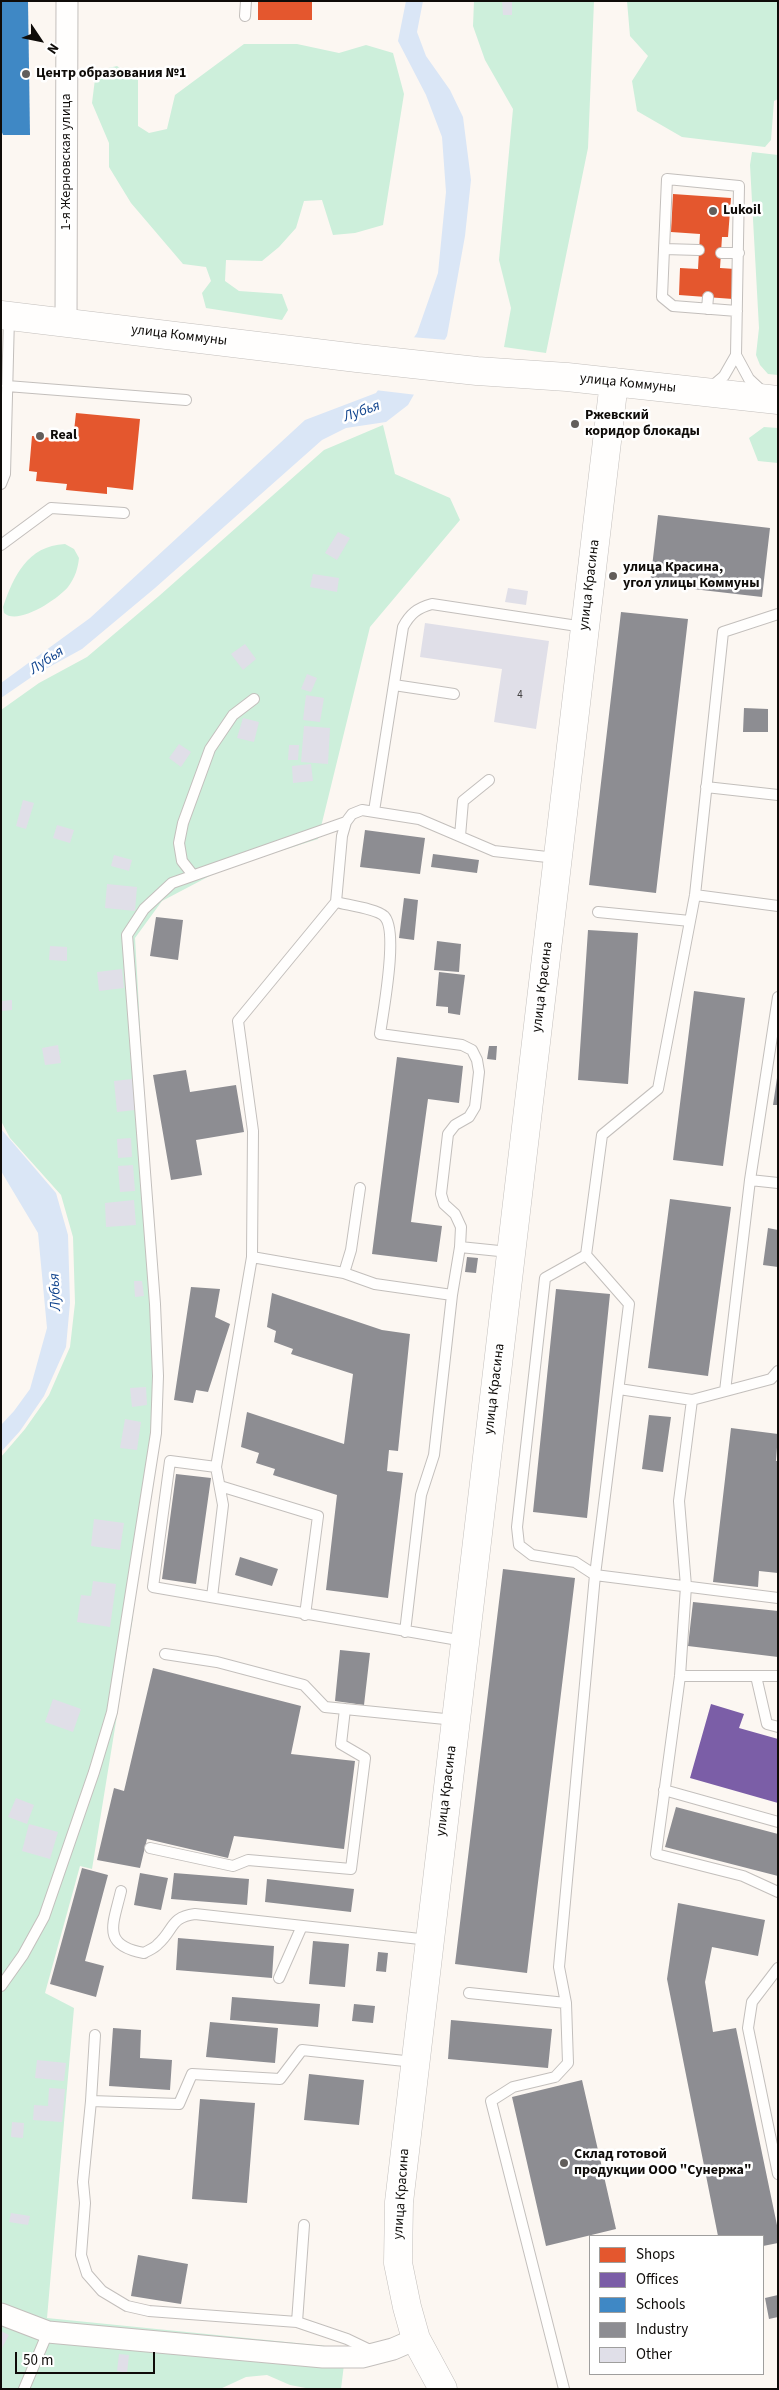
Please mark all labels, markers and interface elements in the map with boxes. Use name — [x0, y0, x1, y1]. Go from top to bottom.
north arrow — [15, 15, 65, 65]
text: N — [42, 39, 63, 58]
place label: Центр образования №1 — [36, 66, 186, 82]
marker: Центр образования №1 — [20, 68, 32, 80]
street label: 1-я Жерновская улица — [59, 94, 75, 230]
place label: Lukoil — [723, 203, 761, 219]
marker: Lukoil — [707, 205, 719, 217]
street label: улица Коммуны — [130, 322, 228, 350]
street label: улица Коммуны — [579, 371, 677, 397]
water label: Лубья — [341, 397, 383, 427]
place label: Ржевский коридор блокады — [585, 408, 700, 441]
marker: Ржевский коридор блокады — [569, 418, 581, 430]
place label: Real — [50, 428, 77, 444]
marker: Real — [34, 430, 46, 442]
street label: улица Красина — [576, 539, 604, 631]
place label: улица Красина, угол улицы Коммуны — [623, 560, 760, 592]
marker: улица Красина, угол улицы Коммуны — [607, 570, 619, 582]
water label: Лубья — [26, 643, 68, 679]
house number: 4 — [517, 689, 523, 703]
street label: улица Красина — [529, 941, 557, 1033]
water label: Лубья — [46, 1273, 66, 1311]
street label: улица Красина — [481, 1343, 509, 1435]
street label: улица Красина — [433, 1745, 461, 1837]
place label: Склад готовой продукции ООО "Сунержа" — [574, 2147, 751, 2180]
street label: улица Красина — [390, 2148, 414, 2240]
marker: Склад готовой продукции ООО "Сунержа" — [558, 2157, 570, 2169]
legend — [589, 2235, 764, 2375]
text: Shops — [636, 2244, 675, 2265]
text: Offices — [636, 2269, 679, 2290]
text: Schools — [636, 2294, 685, 2315]
text: Industry — [636, 2319, 688, 2340]
scale bar — [18, 2342, 158, 2374]
text: Other — [636, 2344, 672, 2365]
text: 50 m — [23, 2350, 53, 2371]

